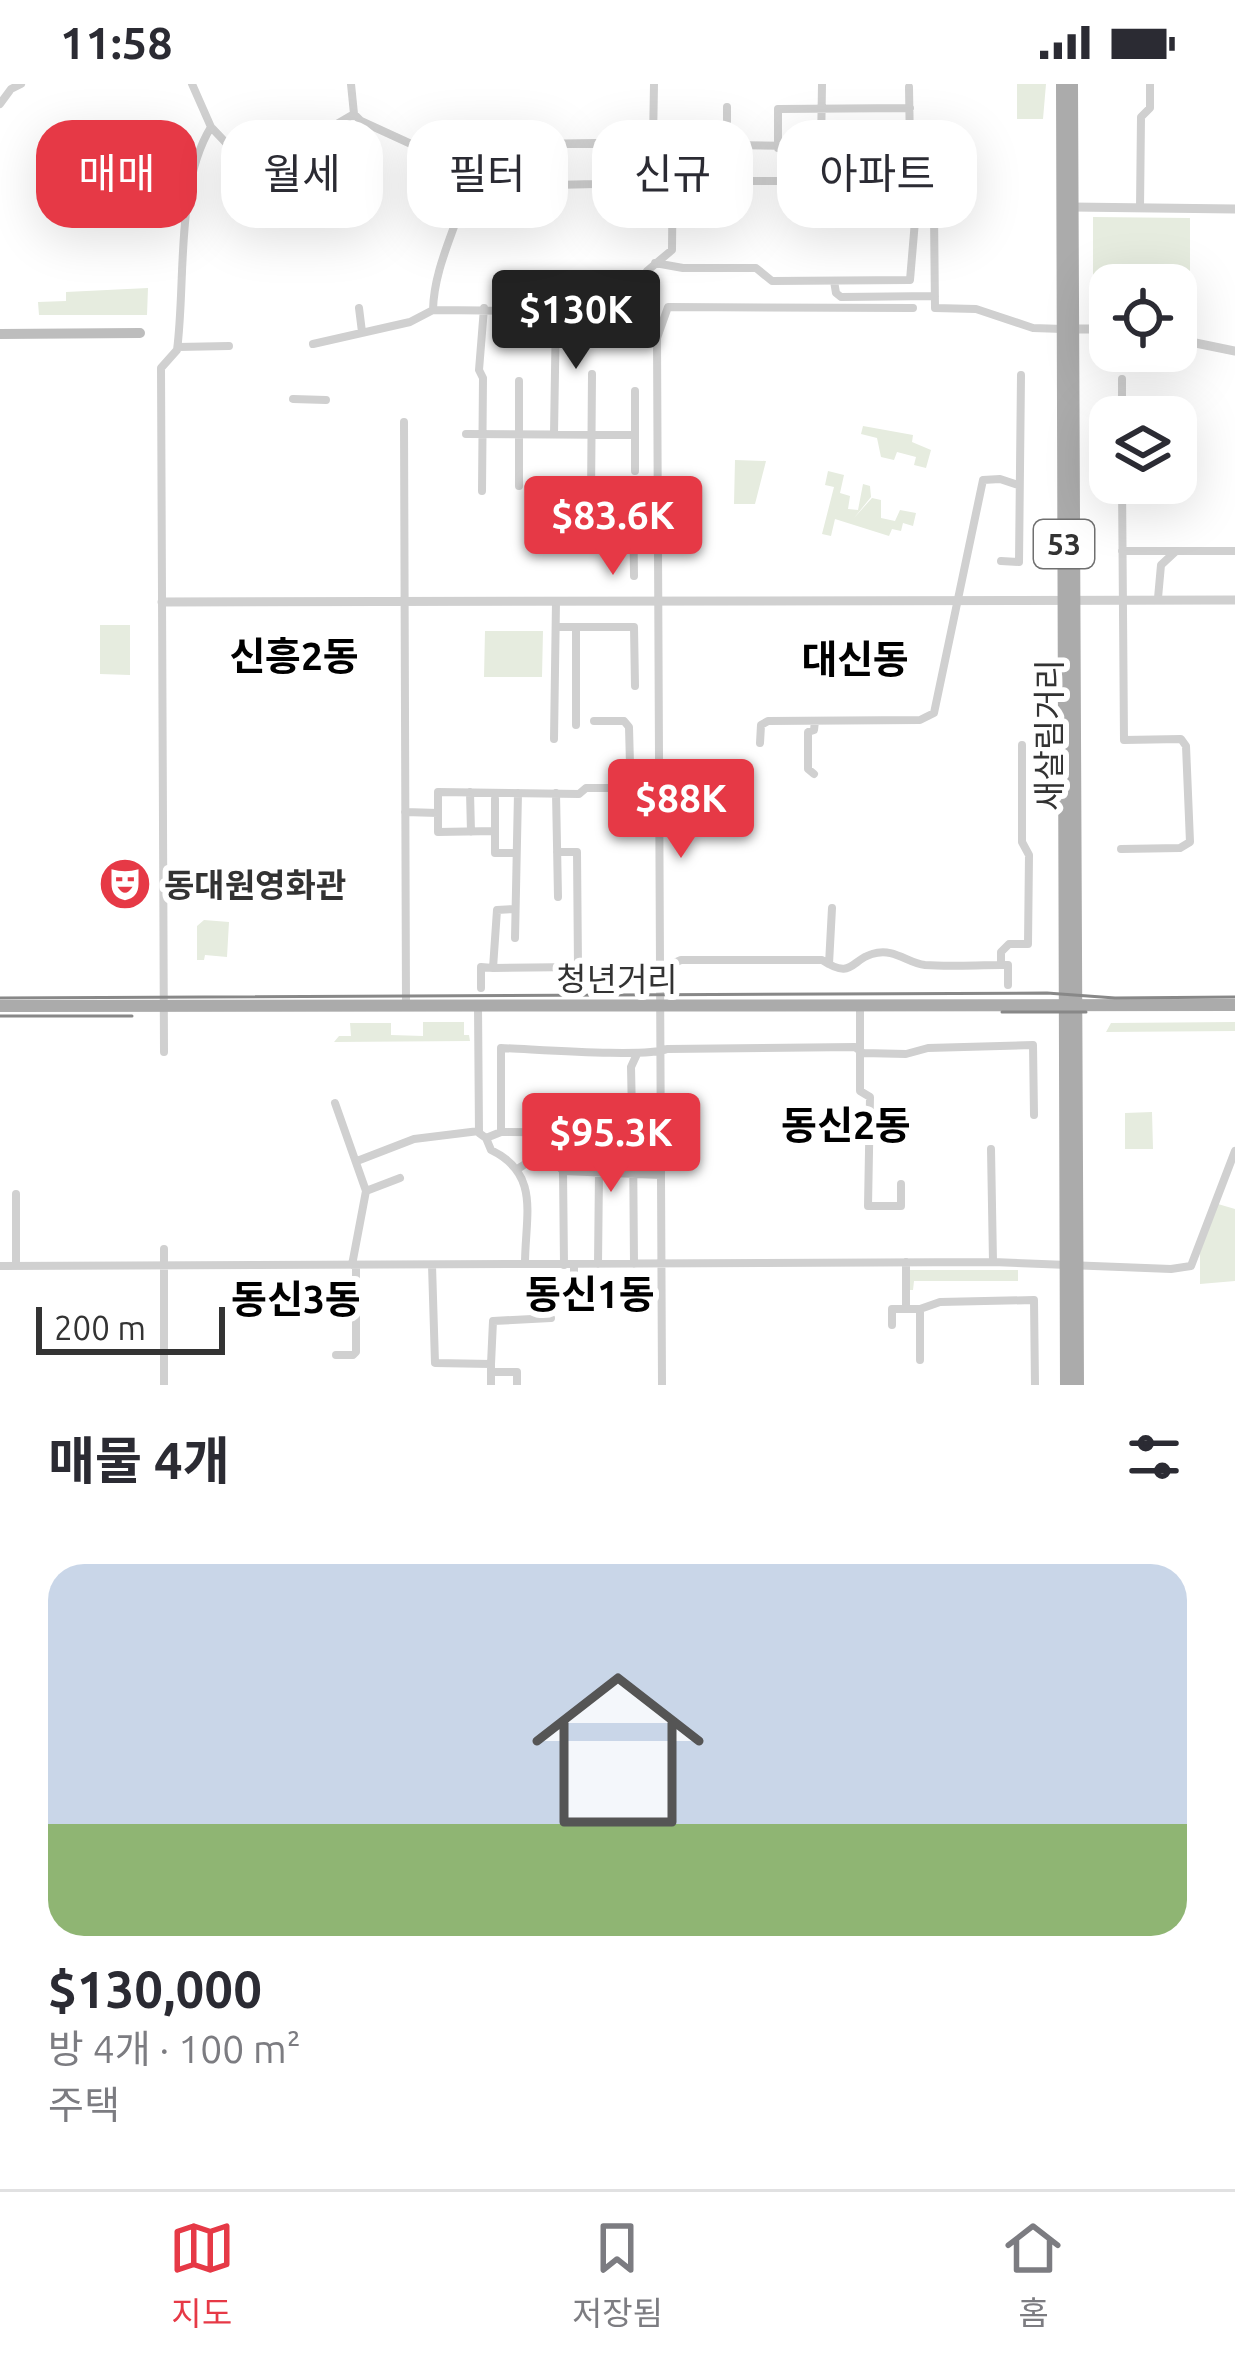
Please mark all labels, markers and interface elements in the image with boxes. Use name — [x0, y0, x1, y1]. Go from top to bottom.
text: 11:58 — [60, 17, 173, 68]
chip: 매매 — [36, 120, 197, 228]
chip: 월세 — [221, 120, 383, 228]
chip: 필터 — [407, 120, 568, 228]
chip: 신규 — [592, 120, 753, 228]
chip: 아파트 — [777, 120, 977, 228]
map controls — [1089, 264, 1197, 504]
button: locate — [1089, 264, 1197, 372]
pin: $130K — [492, 270, 660, 372]
text: $130K — [519, 287, 633, 330]
button: layers — [1089, 396, 1197, 504]
pin: $83.6K — [515, 476, 711, 578]
text: $83.6K — [551, 493, 675, 536]
road number: 53 — [1034, 520, 1094, 568]
district label: 신흥2동 — [229, 634, 359, 677]
district label: 대신동 — [801, 637, 909, 680]
street label: 새살림거리 — [1030, 659, 1067, 811]
pin: $88K — [610, 759, 752, 861]
text: $88K — [635, 776, 727, 819]
theatre icon: 동대원영화관 — [97, 856, 153, 912]
place label: 동대원영화관 — [164, 866, 346, 903]
street label: 청년거리 — [556, 960, 678, 997]
pin: $95.3K — [513, 1093, 709, 1195]
district label: 동신2동 — [781, 1103, 911, 1146]
text: $95.3K — [549, 1110, 673, 1153]
district label: 동신1동 — [525, 1272, 655, 1315]
district label: 동신3동 — [231, 1277, 361, 1320]
scale bar — [36, 1301, 225, 1354]
text: 200 m — [54, 1309, 146, 1346]
icon: filters — [1121, 1424, 1187, 1490]
text: 매물 4개 — [48, 1431, 230, 1489]
icon: home — [510, 1642, 726, 1858]
text: $130,000 — [48, 1960, 262, 2018]
text: 방 4개 · 100 m² — [48, 2027, 301, 2070]
text: 주택 — [48, 2083, 120, 2126]
tab: 지도 — [169, 2215, 235, 2335]
tab: 저장됨 — [572, 2215, 663, 2335]
tab: 홈 — [1000, 2215, 1066, 2335]

